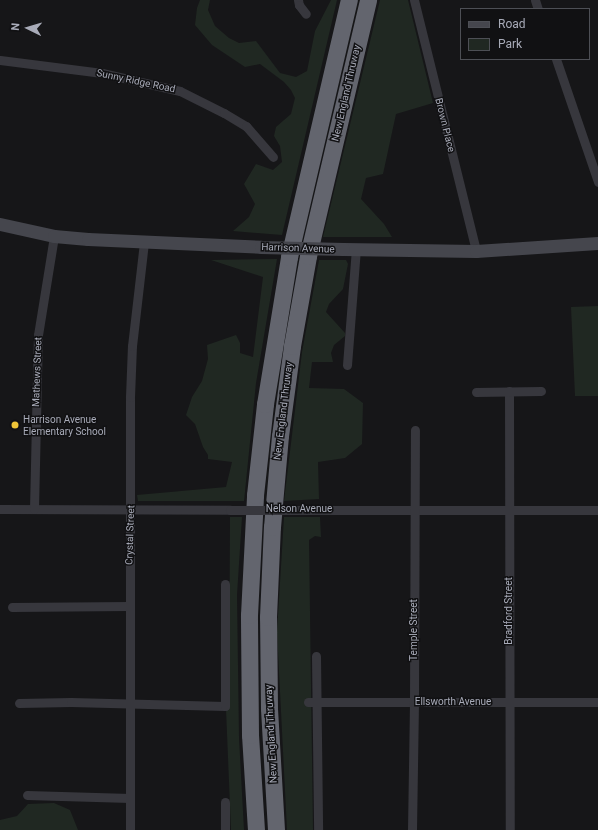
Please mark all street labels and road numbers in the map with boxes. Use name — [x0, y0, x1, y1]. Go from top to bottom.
street label: New England Thruway — [329, 44, 363, 142]
street label: Sunny Ridge Road — [95, 67, 177, 95]
street label: Brown Place — [432, 97, 458, 153]
street label: Harrison Avenue — [261, 241, 335, 255]
street label: Mathews Street — [30, 337, 44, 407]
street label: New England Thruway — [271, 361, 295, 461]
street label: Nelson Avenue — [266, 503, 332, 515]
street label: Crystal Street — [123, 505, 137, 565]
street label: Bradford Street — [503, 577, 515, 645]
street label: Temple Street — [408, 599, 420, 661]
street label: New England Thruway — [262, 684, 280, 784]
street label: Ellsworth Avenue — [415, 696, 491, 708]

